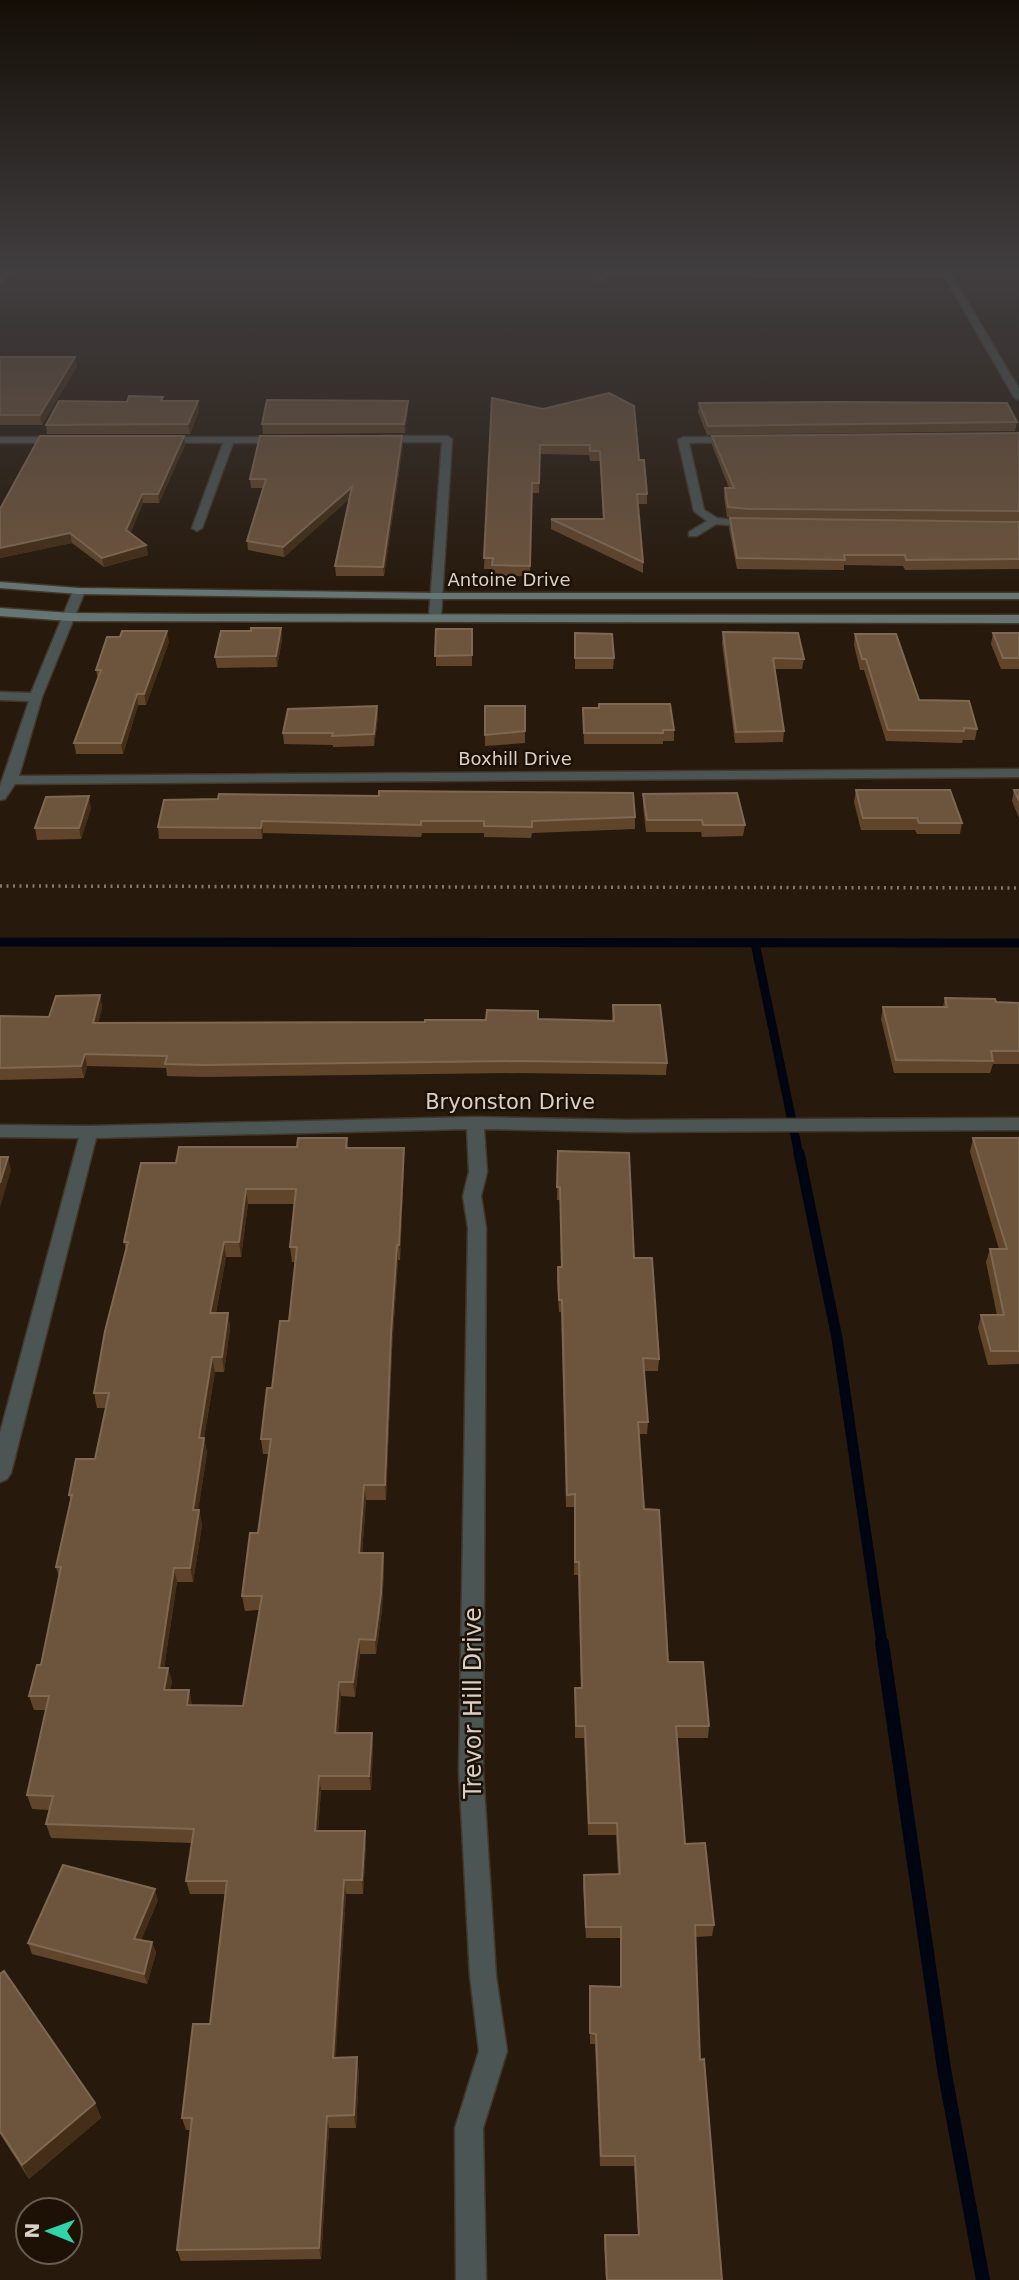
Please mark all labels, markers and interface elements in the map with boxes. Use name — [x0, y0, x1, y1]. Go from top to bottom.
street label: Antoine Drive — [448, 569, 571, 590]
street label: Boxhill Drive — [458, 748, 572, 769]
street label: Bryonston Drive — [425, 1090, 595, 1114]
street label: Trevor Hill Drive — [459, 1607, 487, 1800]
north arrow — [14, 2196, 84, 2266]
text: N — [21, 2223, 43, 2239]

